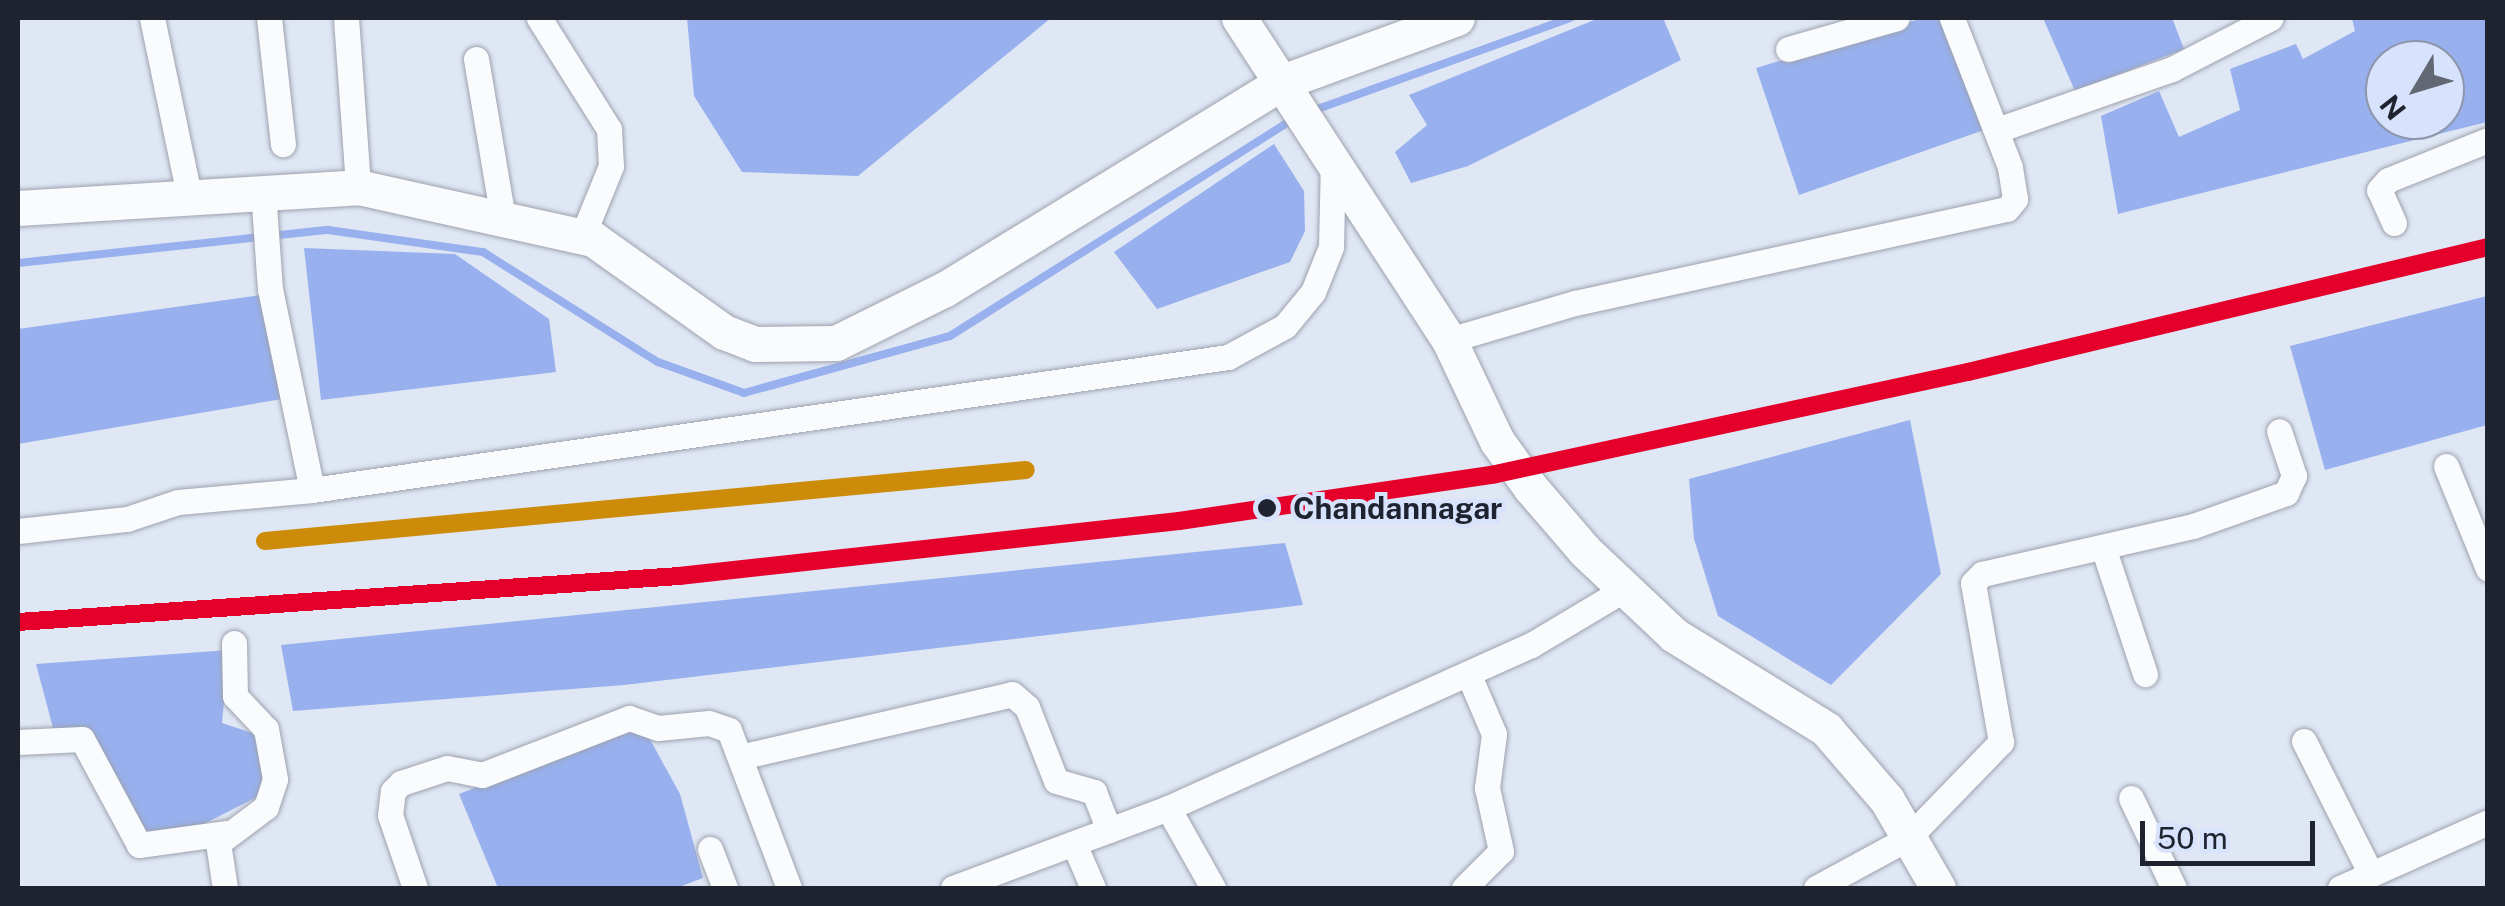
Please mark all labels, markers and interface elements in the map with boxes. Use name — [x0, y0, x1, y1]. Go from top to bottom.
north arrow — [2365, 40, 2465, 140]
text: N — [2373, 89, 2412, 126]
place label: Chandannagar — [1293, 490, 1502, 526]
marker: Chandannagar — [1250, 491, 1284, 525]
scale bar — [2145, 801, 2320, 863]
text: 50 m — [2157, 820, 2228, 856]

